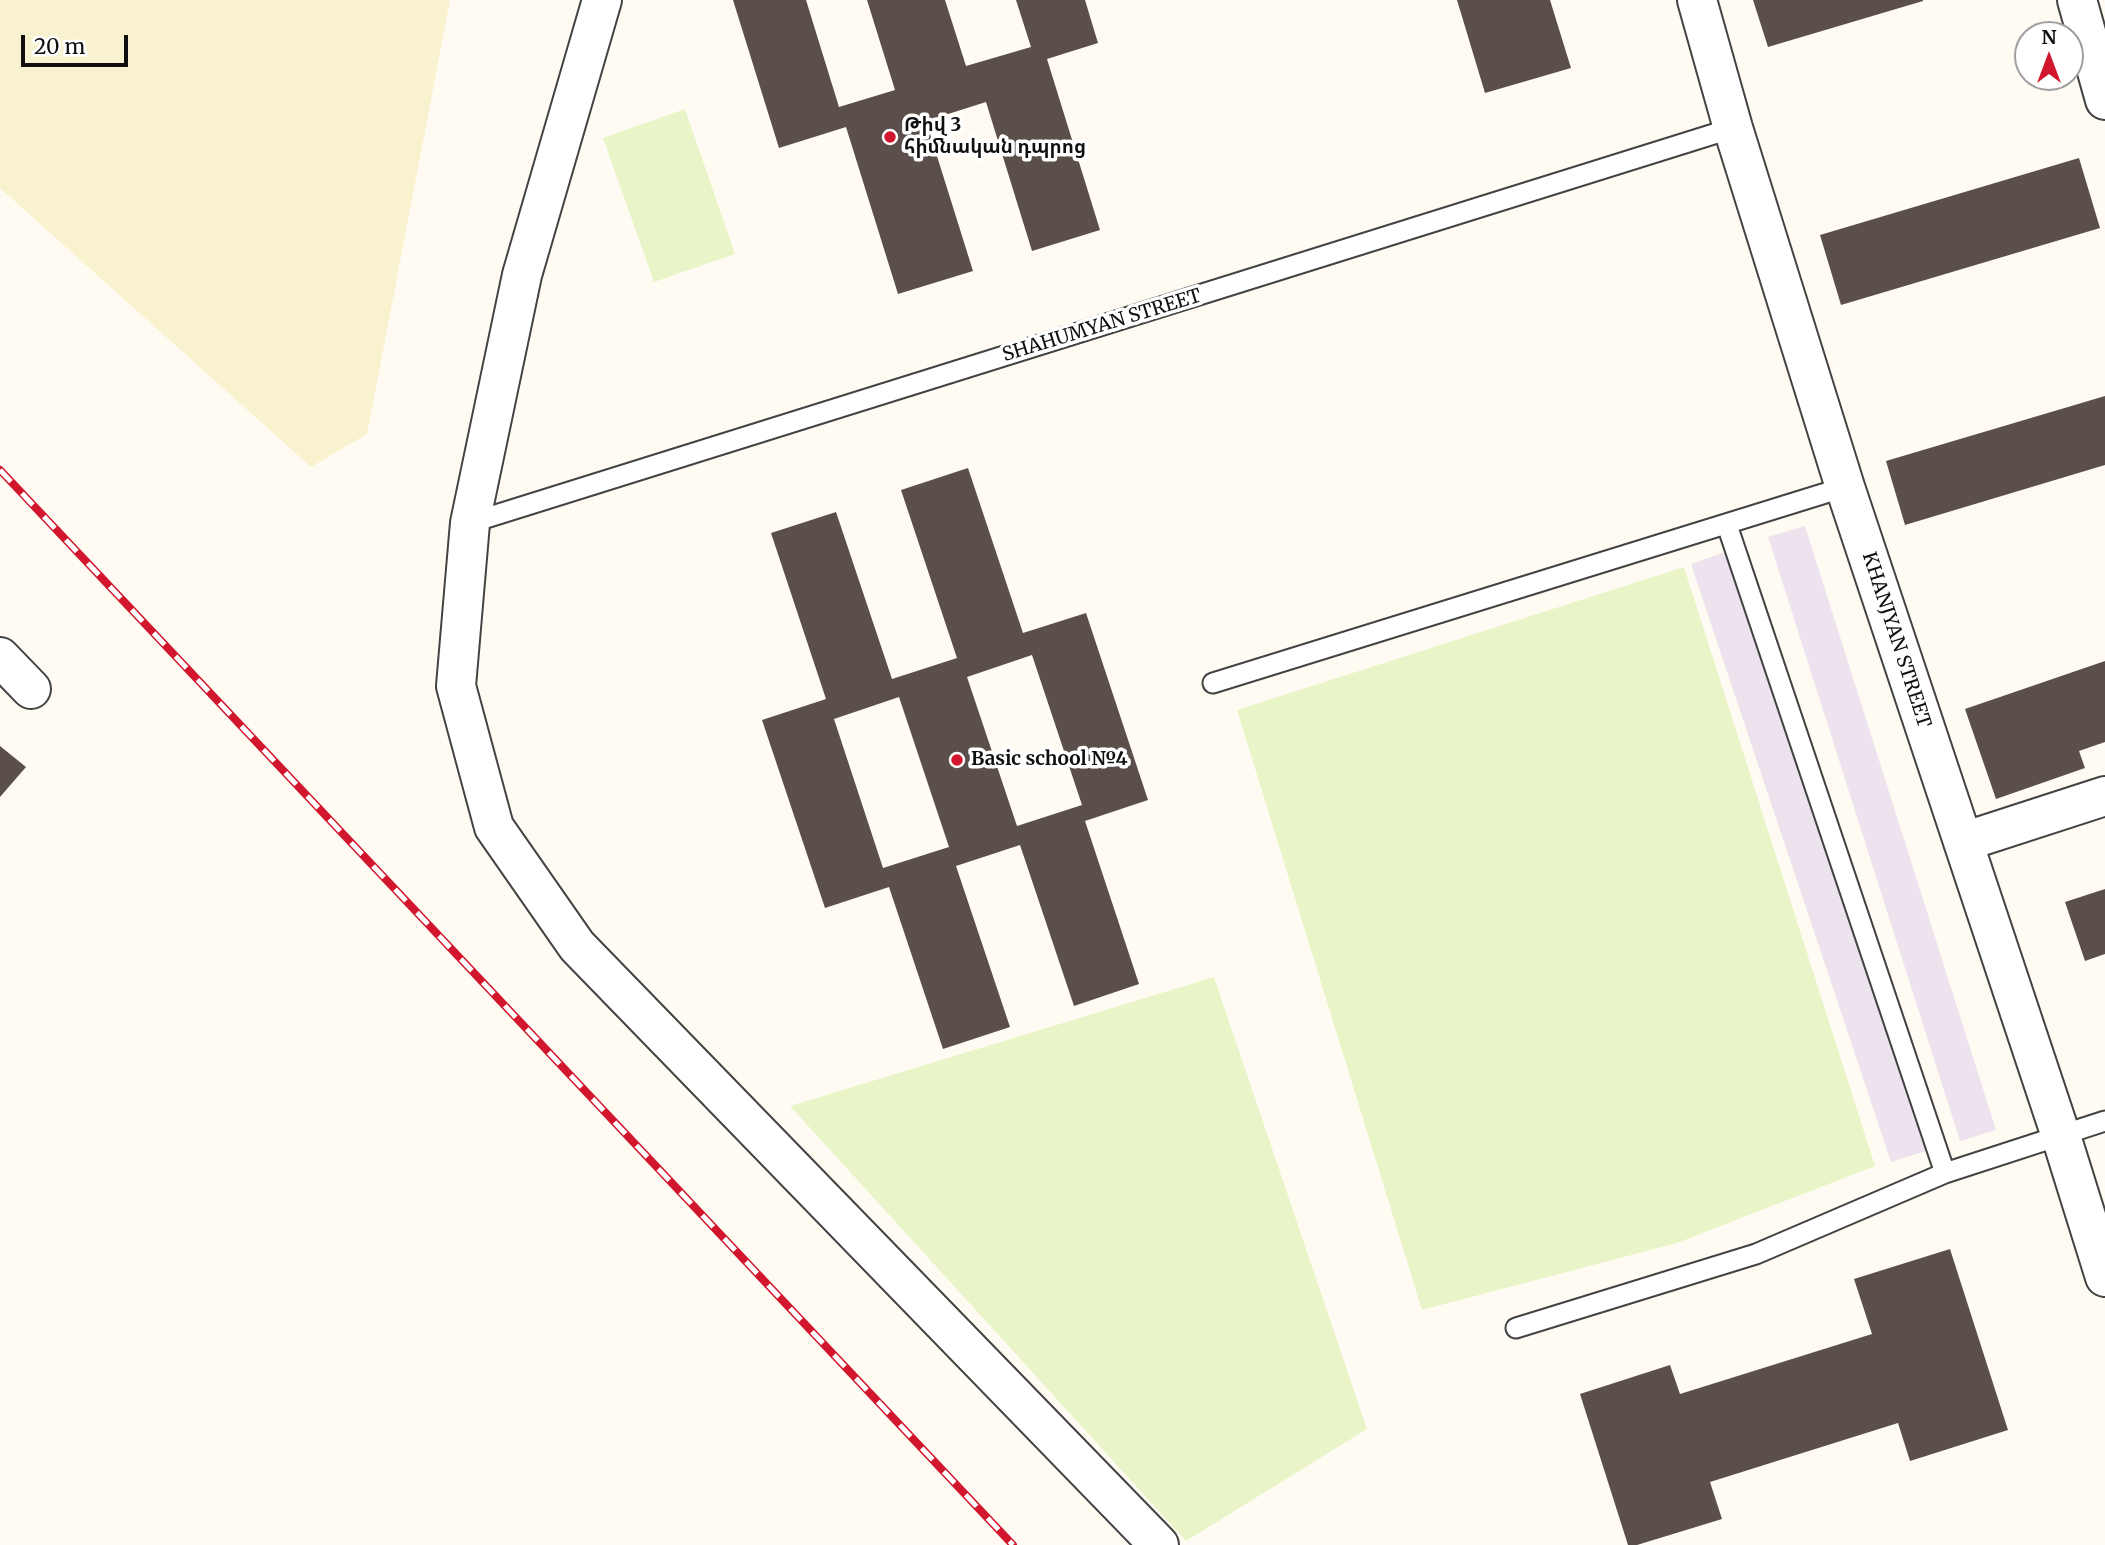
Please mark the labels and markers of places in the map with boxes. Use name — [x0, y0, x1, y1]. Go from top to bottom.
place label: Թիվ 3 հիմնական դպրոց — [904, 115, 1086, 159]
marker: Թիվ 3 հիմնական դպրոց — [882, 129, 898, 145]
place label: Basic school №4 — [971, 749, 1128, 771]
marker: Basic school №4 — [949, 752, 965, 768]

